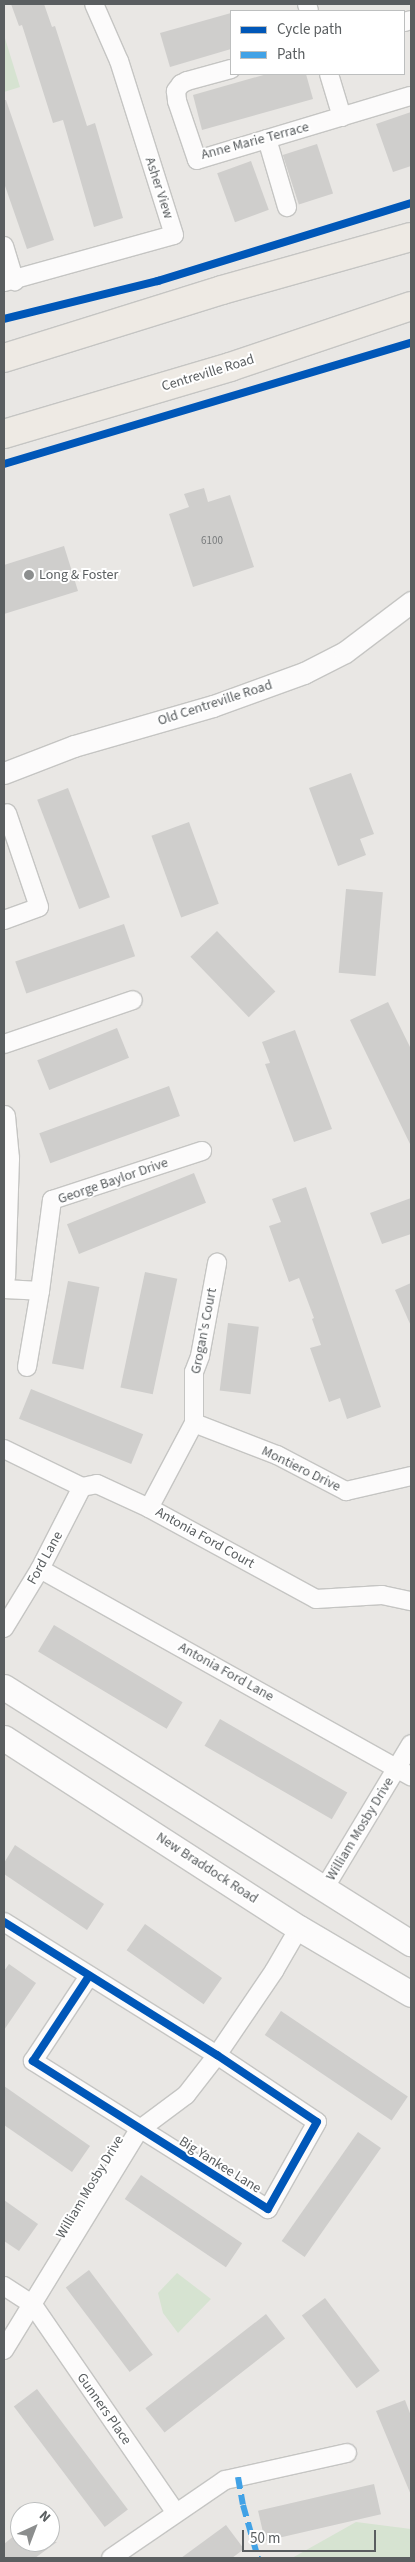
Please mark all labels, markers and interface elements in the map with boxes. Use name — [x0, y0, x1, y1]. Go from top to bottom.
legend — [230, 10, 405, 75]
text: Cycle path — [277, 19, 342, 40]
text: Path — [277, 44, 305, 65]
street label: Anne Marie Terrace — [199, 119, 311, 163]
street label: Asher View — [141, 155, 177, 221]
street label: Centreville Road — [160, 351, 256, 395]
house number: 6100 — [201, 534, 223, 548]
place label: Long & Foster — [39, 567, 118, 583]
marker: Long & Foster — [23, 569, 35, 581]
street label: Old Centreville Road — [156, 677, 274, 729]
street label: George Baylor Drive — [56, 1154, 170, 1208]
street label: Grogan's Court — [187, 1287, 221, 1375]
street label: Montiero Drive — [259, 1443, 343, 1495]
street label: Antonia Ford Court — [153, 1504, 257, 1572]
street label: Ford Lane — [24, 1529, 66, 1587]
street label: Antonia Ford Lane — [175, 1639, 277, 1705]
street label: William Mosby Drive — [323, 1774, 397, 1884]
street label: New Braddock Road — [153, 1829, 261, 1907]
street label: William Mosby Drive — [53, 2132, 127, 2242]
street label: Big Yankee Lane — [176, 2133, 264, 2197]
street label: Gunners Place — [73, 2370, 135, 2448]
north arrow — [10, 2502, 60, 2552]
text: N — [34, 2506, 55, 2527]
scale bar — [245, 2520, 379, 2552]
text: 50 m — [250, 2528, 280, 2549]

